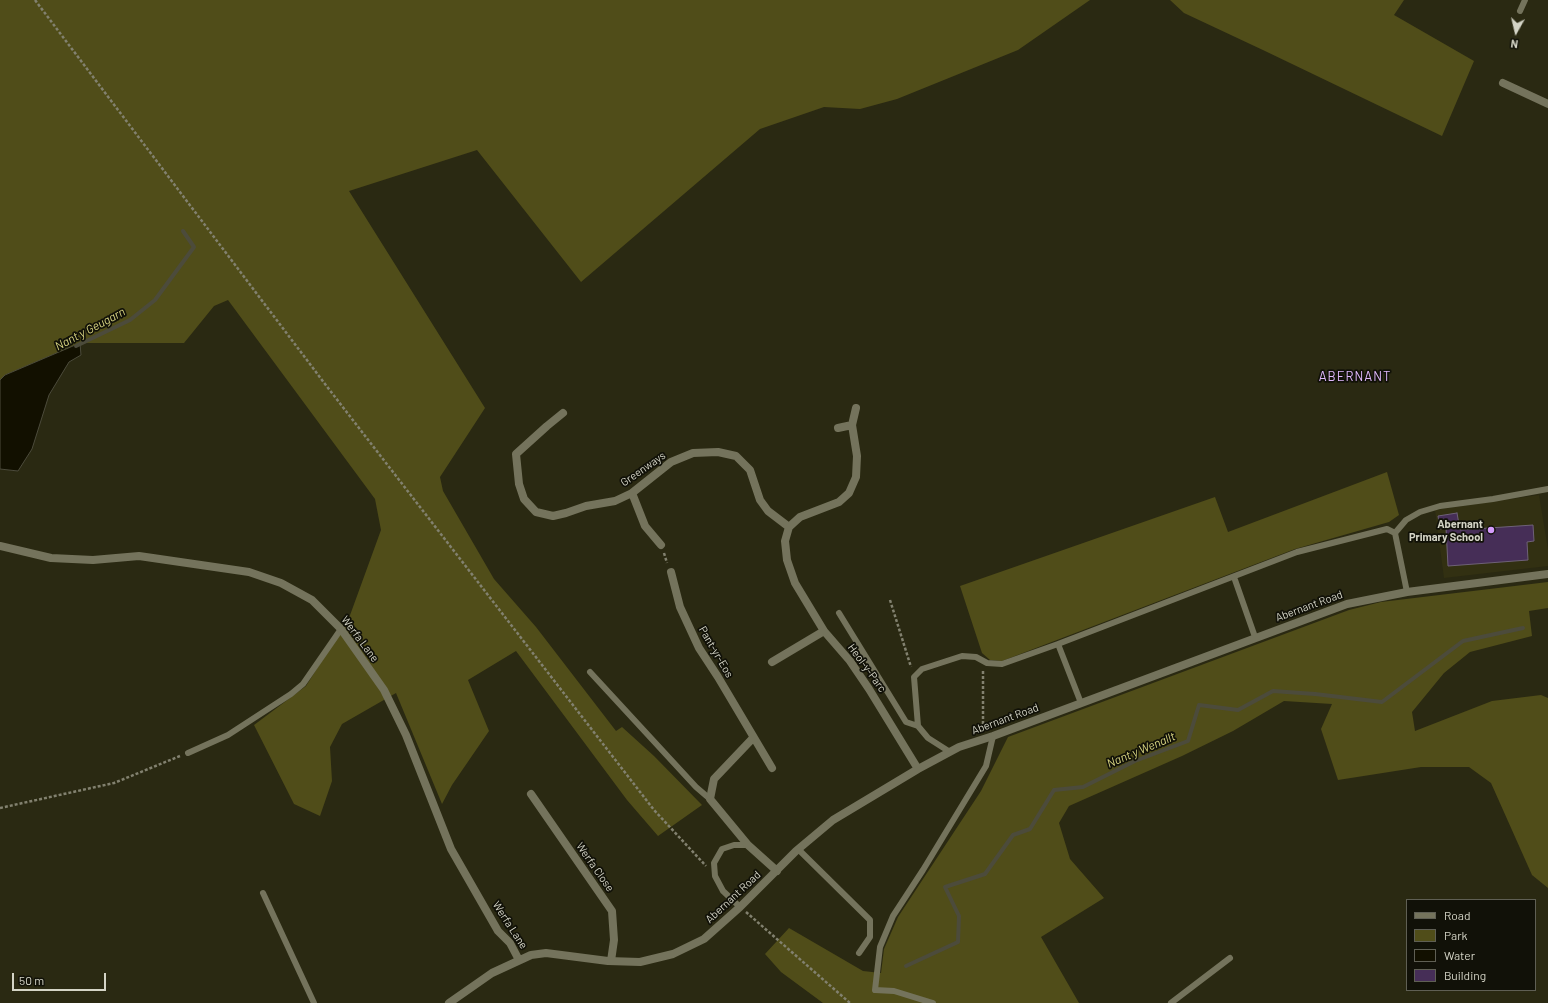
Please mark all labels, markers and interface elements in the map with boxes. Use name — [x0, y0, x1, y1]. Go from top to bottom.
north arrow — [1496, 12, 1536, 52]
text: N — [1510, 37, 1519, 51]
water label: Nant y Geugarn — [52, 304, 128, 354]
district label: ABERNANT — [1319, 369, 1391, 385]
street label: Greenways — [618, 449, 668, 489]
place label: Abernant Primary School — [1409, 517, 1483, 543]
marker: Abernant Primary School — [1486, 525, 1496, 535]
street label: Abernant Road — [1274, 588, 1344, 624]
street label: Werfa Lane — [338, 613, 382, 665]
street label: Pant-yr-Eos — [696, 624, 736, 680]
street label: Heol-y-Parc — [845, 641, 889, 695]
street label: Abernant Road — [970, 701, 1040, 737]
water label: Nant y Wenallt — [1105, 729, 1177, 771]
street label: Werfa Close — [573, 840, 617, 894]
street label: Abernant Road — [703, 868, 763, 926]
street label: Werfa Lane — [490, 899, 530, 951]
legend — [1406, 899, 1536, 991]
text: Road — [1444, 908, 1471, 922]
text: Park — [1444, 928, 1468, 942]
text: Water — [1444, 948, 1475, 962]
scale bar — [14, 965, 108, 991]
text: Building — [1444, 968, 1486, 982]
text: 50 m — [19, 973, 44, 987]

